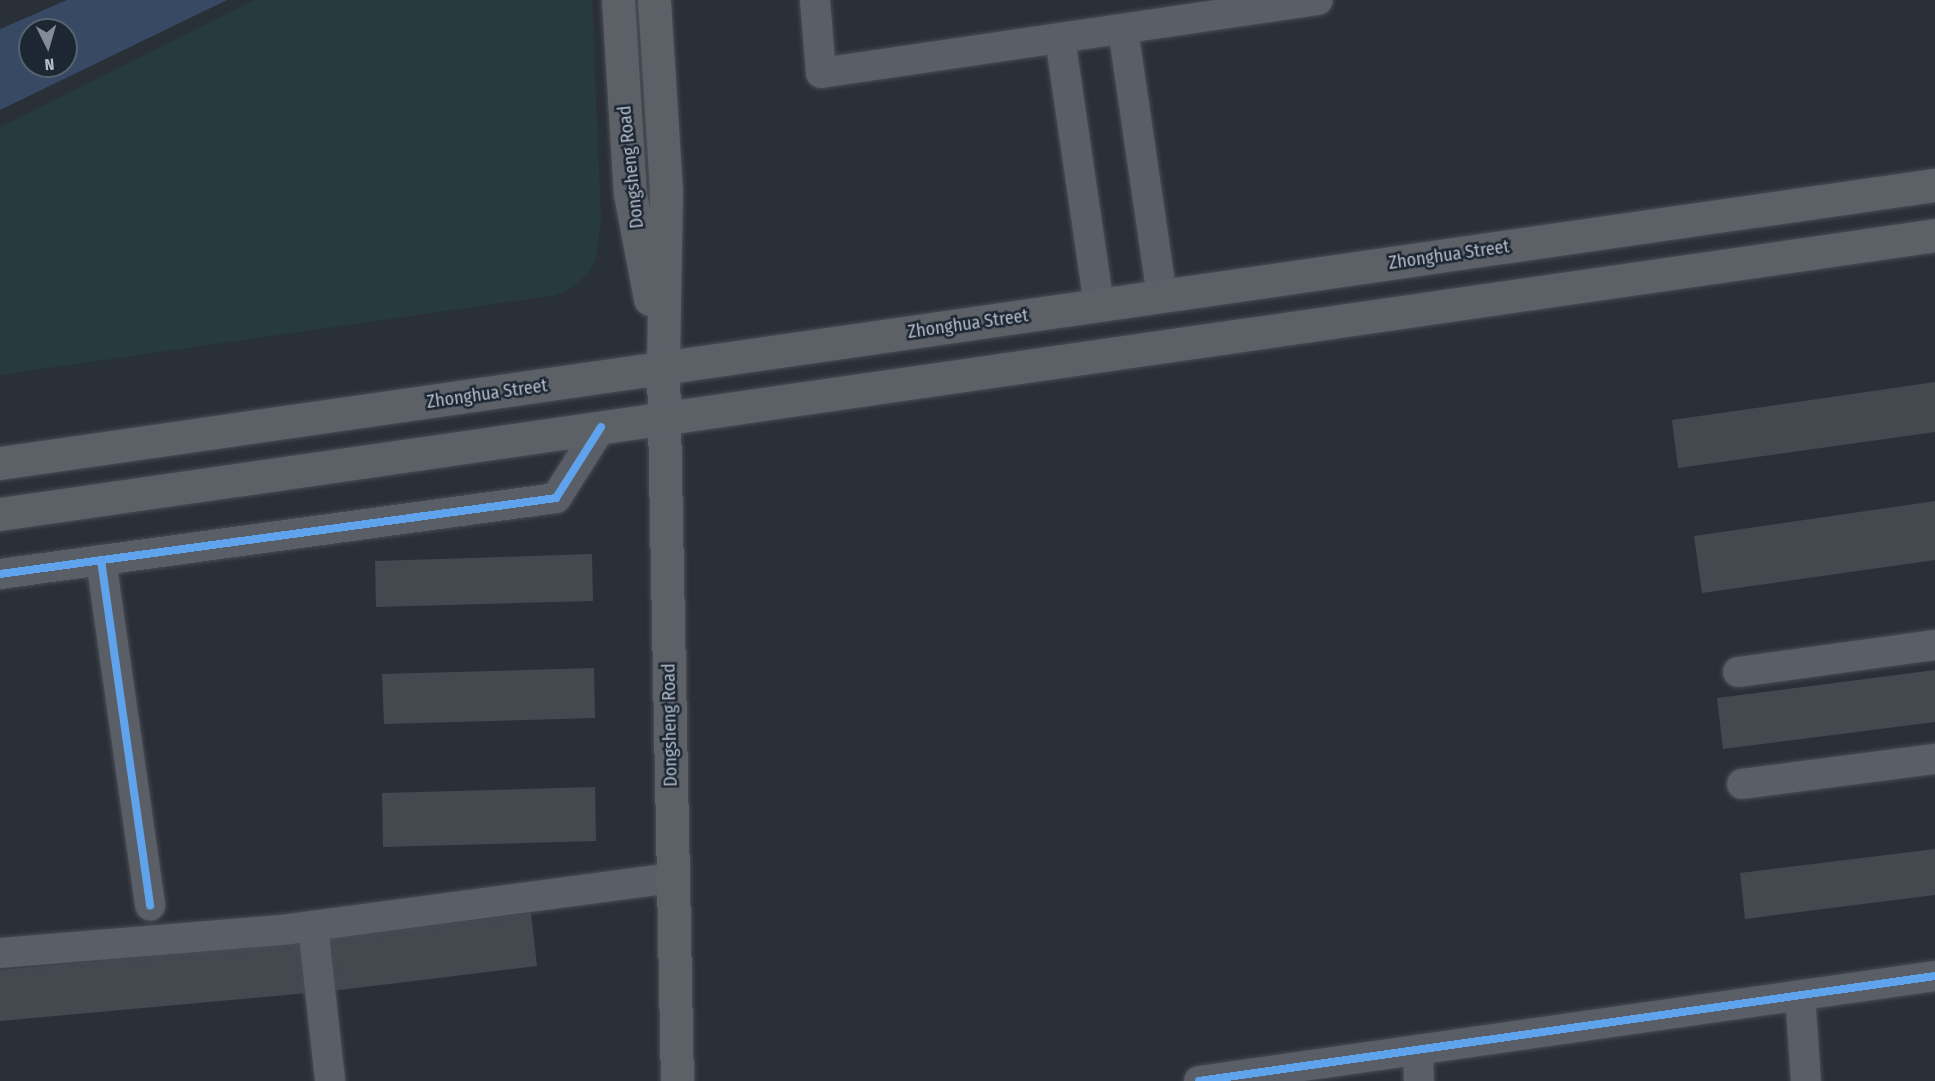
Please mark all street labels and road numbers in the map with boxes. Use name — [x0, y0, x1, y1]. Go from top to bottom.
street label: Dongsheng Road — [614, 105, 648, 229]
street label: Zhonghua Street — [1387, 236, 1511, 274]
street label: Zhonghua Street — [906, 305, 1030, 343]
street label: Zhonghua Street — [425, 375, 549, 413]
street label: Dongsheng Road — [658, 663, 682, 787]

